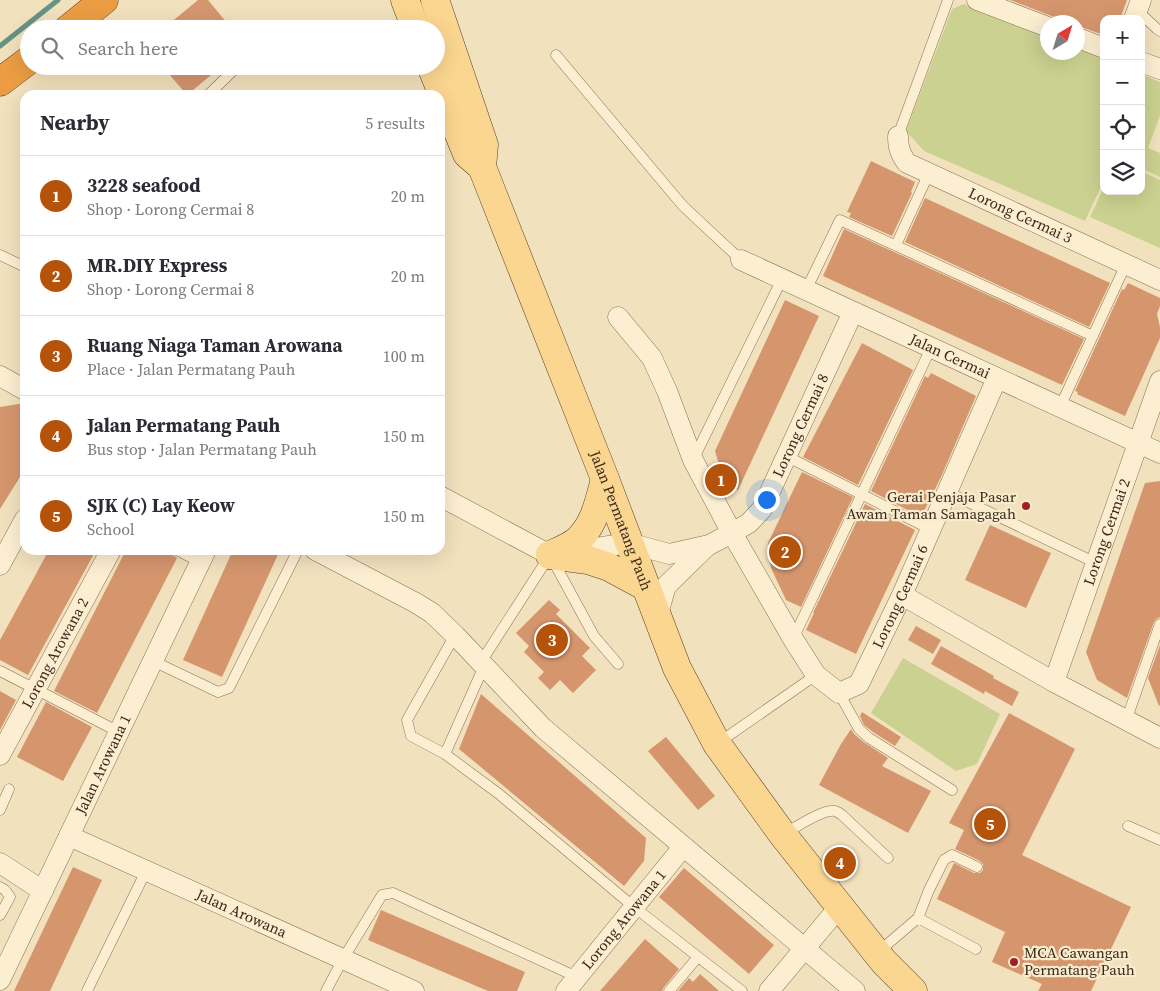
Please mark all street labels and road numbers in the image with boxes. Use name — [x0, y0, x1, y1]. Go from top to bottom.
street label: Lorong Cermai 3 — [965, 182, 1076, 248]
street label: Jalan Cermai — [906, 328, 994, 383]
street label: Lorong Cermai 8 — [767, 370, 833, 481]
street label: Jalan Permatang Pauh — [584, 447, 657, 593]
street label: Lorong Cermai 2 — [1078, 475, 1135, 588]
street label: Lorong Cermai 6 — [867, 541, 933, 652]
street label: Lorong Arowana 2 — [16, 594, 93, 712]
street label: Jalan Arowana 1 — [70, 711, 136, 819]
street label: Lorong Arowana 1 — [577, 865, 671, 974]
street label: Jalan Arowana — [192, 883, 291, 943]

